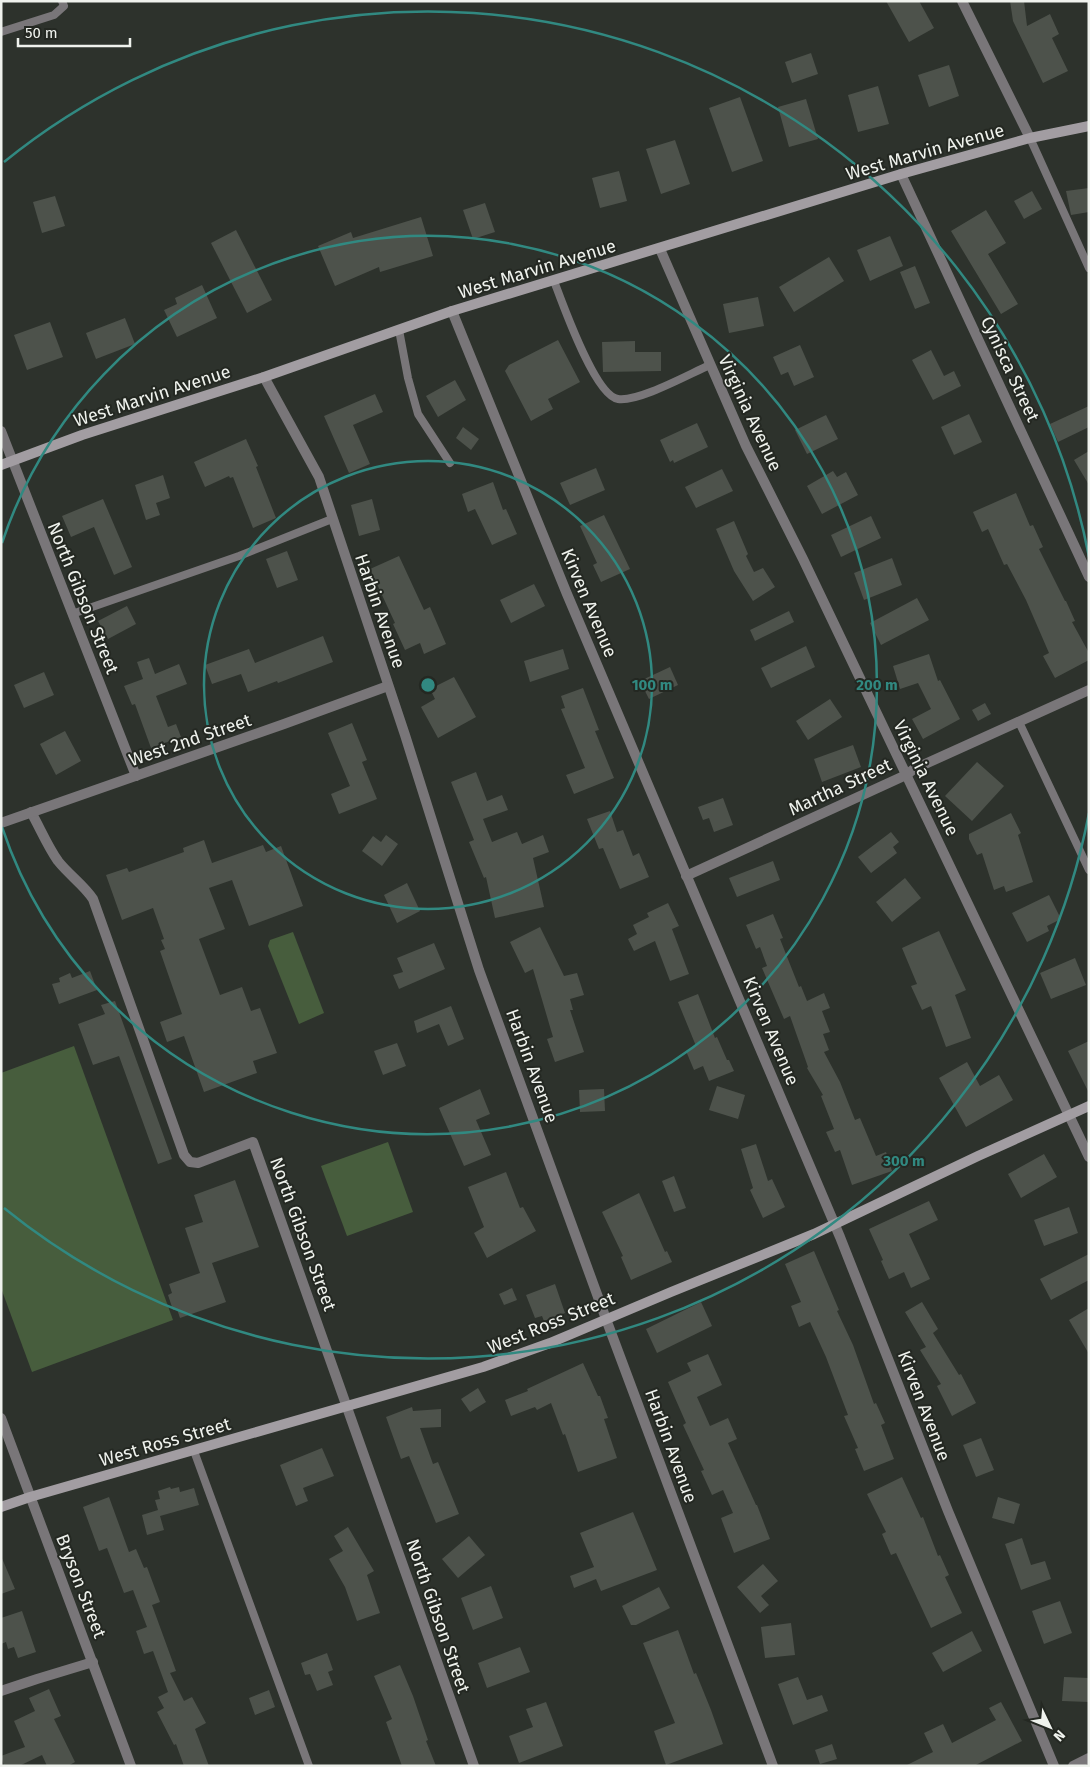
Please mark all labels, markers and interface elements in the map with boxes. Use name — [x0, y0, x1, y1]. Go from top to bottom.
scale bar — [18, 15, 130, 47]
text: 50 m — [25, 24, 58, 42]
street label: West Marvin Avenue — [843, 119, 1007, 185]
street label: West Marvin Avenue — [455, 235, 619, 303]
street label: Cynisca Street — [976, 313, 1044, 426]
street label: Virginia Avenue — [713, 351, 787, 475]
street label: West Marvin Avenue — [71, 360, 233, 432]
street label: North Gibson Street — [43, 519, 124, 678]
street label: Kirven Avenue — [556, 545, 622, 661]
street label: Harbin Avenue — [350, 551, 410, 671]
centre of rings — [419, 676, 437, 694]
text: 100 m — [632, 676, 672, 694]
text: 200 m — [856, 676, 898, 694]
street label: West 2nd Street — [126, 709, 255, 771]
street label: Virginia Avenue — [888, 716, 964, 840]
street label: Martha Street — [785, 753, 895, 820]
street label: Kirven Avenue — [738, 973, 804, 1089]
street label: Harbin Avenue — [501, 1006, 563, 1126]
text: 300 m — [882, 1152, 925, 1170]
street label: North Gibson Street — [265, 1154, 341, 1314]
street label: West Ross Street — [484, 1287, 618, 1359]
street label: Kirven Avenue — [893, 1348, 955, 1464]
street label: Harbin Avenue — [640, 1386, 702, 1506]
street label: West Ross Street — [97, 1413, 234, 1471]
street label: Bryson Street — [51, 1531, 111, 1642]
street label: North Gibson Street — [401, 1536, 475, 1697]
north arrow — [1025, 1702, 1075, 1752]
text: N — [1050, 1726, 1069, 1745]

